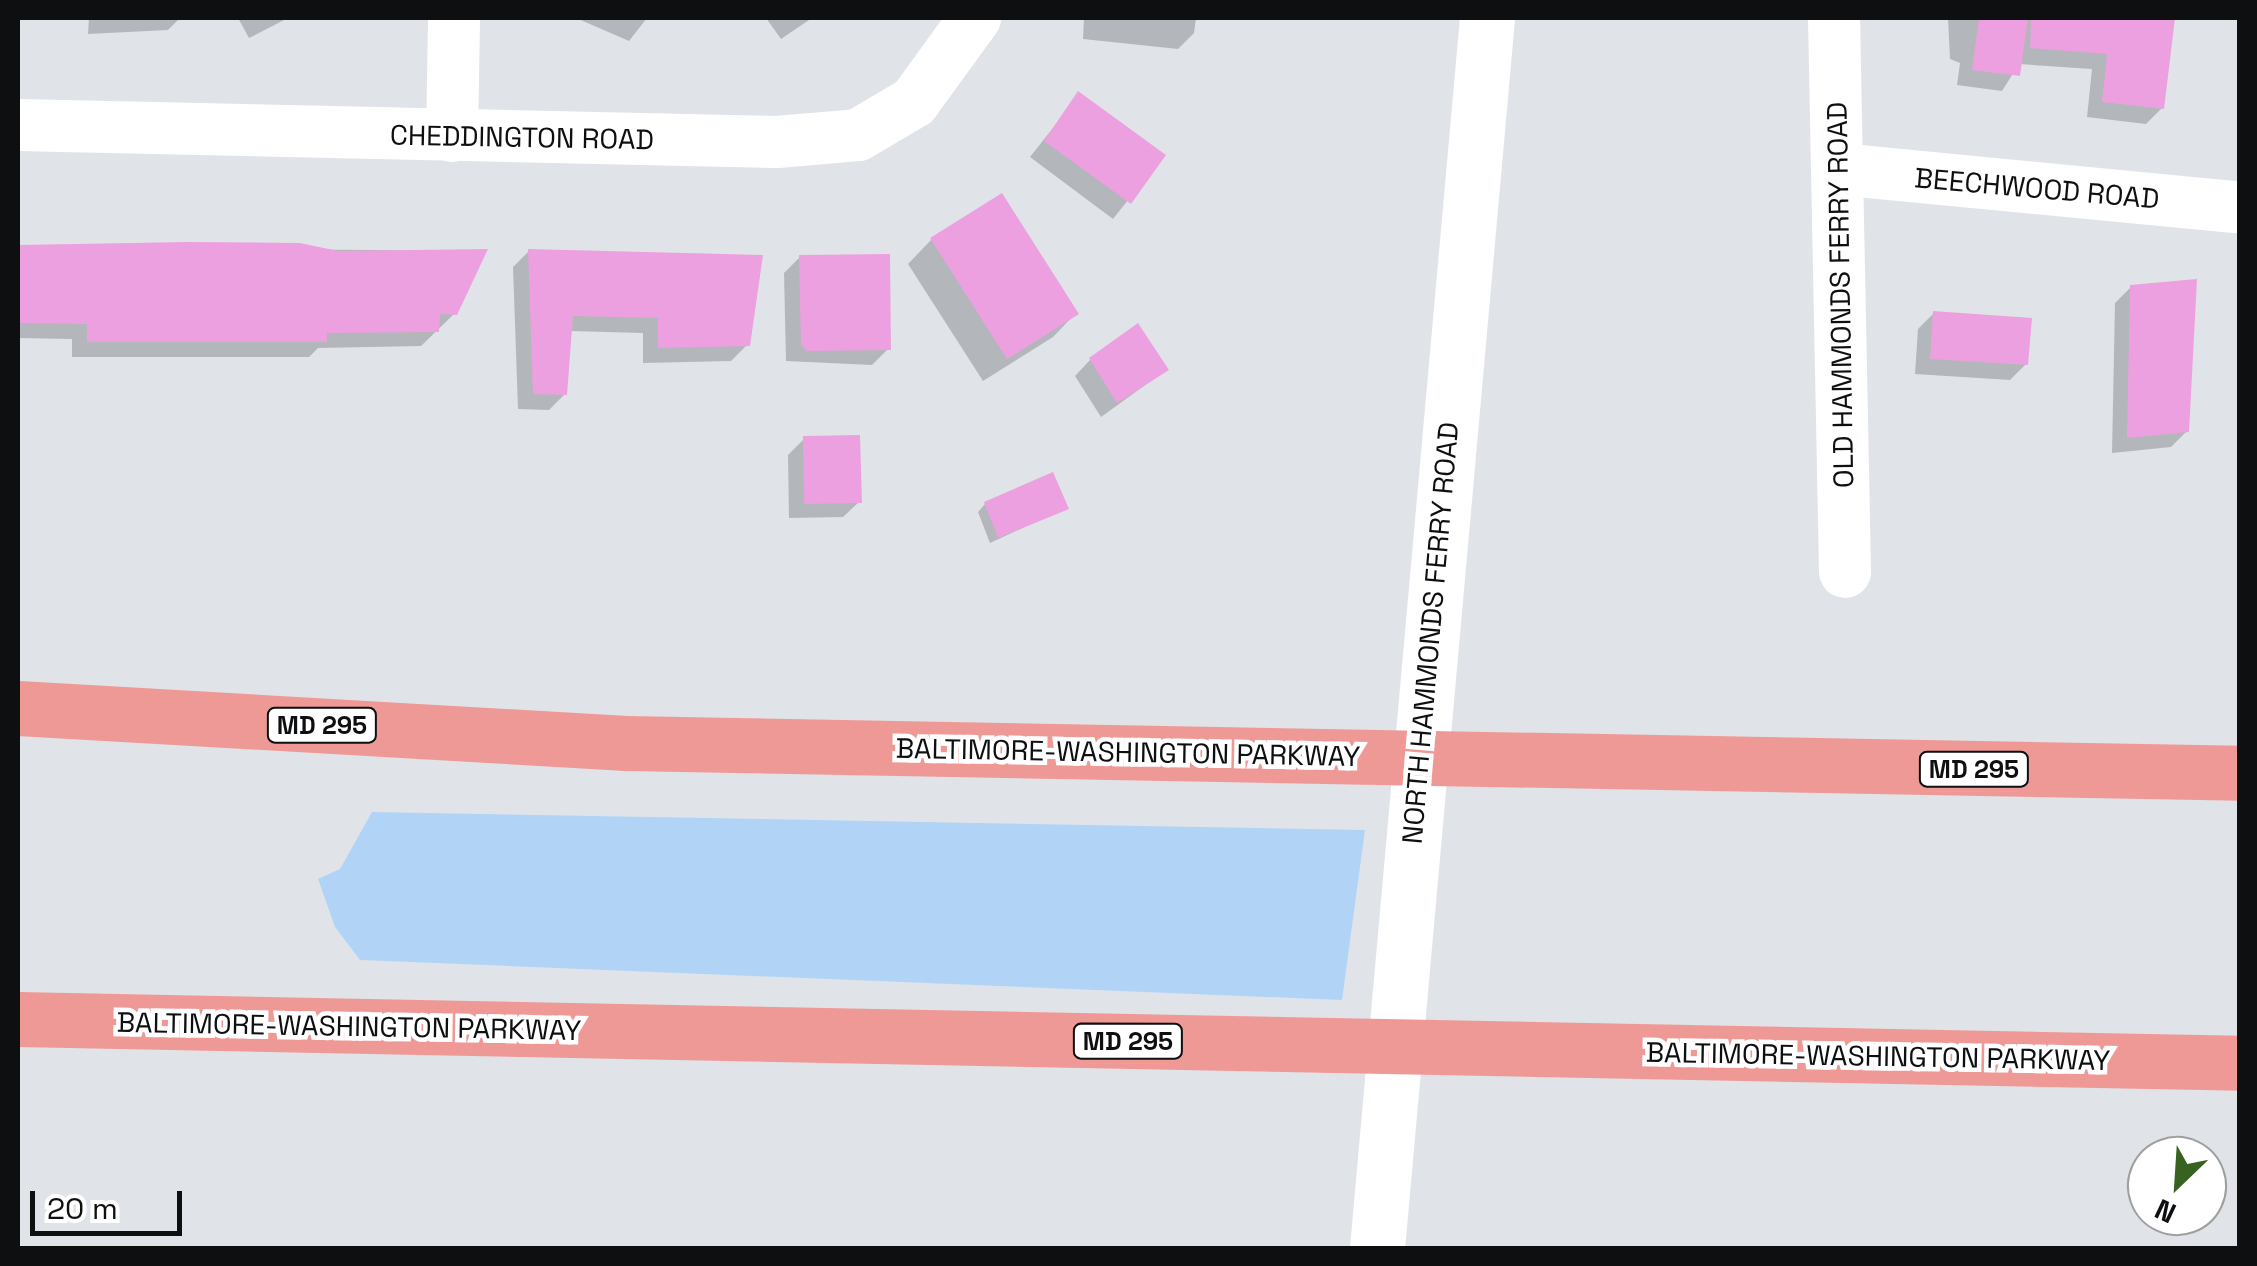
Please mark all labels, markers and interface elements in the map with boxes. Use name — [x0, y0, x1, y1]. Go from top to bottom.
street label: OLD HAMMONDS FERRY ROAD — [1820, 101, 1860, 489]
street label: CHEDDINGTON ROAD — [390, 118, 654, 156]
street label: BEECHWOOD ROAD — [1913, 161, 2161, 215]
street label: NORTH HAMMONDS FERRY ROAD — [1395, 420, 1465, 846]
road number: MD 295 — [264, 705, 380, 745]
street label: BALTIMORE-WASHINGTON PARKWAY — [895, 731, 1361, 773]
road number: MD 295 — [1916, 749, 2032, 789]
street label: BALTIMORE-WASHINGTON PARKWAY — [116, 1005, 582, 1047]
road number: MD 295 — [1070, 1021, 1186, 1061]
street label: BALTIMORE-WASHINGTON PARKWAY — [1645, 1035, 2111, 1077]
north arrow — [2127, 1136, 2227, 1236]
scale bar — [35, 1171, 188, 1233]
text: 20 m — [47, 1189, 118, 1228]
text: N — [2149, 1191, 2181, 1232]

